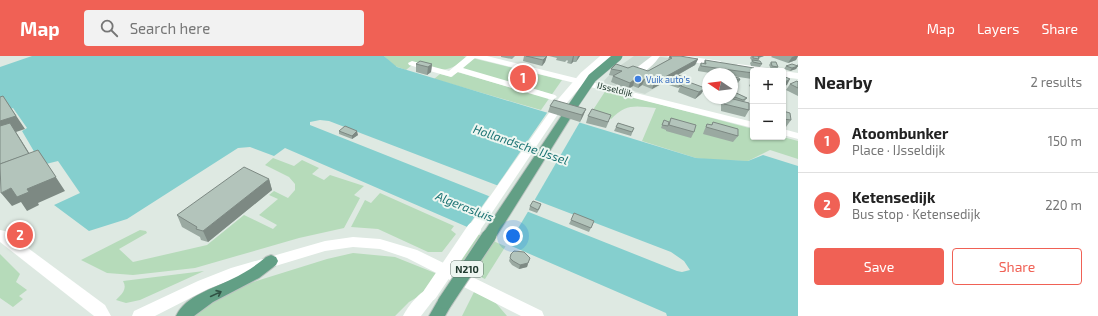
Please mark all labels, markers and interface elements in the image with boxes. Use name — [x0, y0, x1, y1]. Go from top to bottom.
search box — [84, 10, 364, 46]
text: Map — [20, 17, 60, 40]
icon: search — [98, 17, 120, 39]
text: Search here — [130, 19, 210, 37]
text: Map — [927, 20, 955, 37]
text: Layers — [977, 20, 1019, 37]
text: Share — [1041, 20, 1078, 37]
pin: 1 — [510, 63, 536, 93]
north arrow — [702, 68, 738, 104]
map controls — [750, 68, 786, 140]
button: + — [750, 68, 786, 104]
text: Nearby — [814, 72, 872, 92]
marker: Vuik auto's — [633, 74, 643, 84]
place label: Vuik auto's — [646, 74, 690, 85]
text: 2 results — [1030, 74, 1082, 90]
street label: IJsseldijk — [596, 79, 634, 99]
button: − — [750, 104, 786, 140]
water label: Hollandsche IJssel — [472, 121, 570, 167]
text: Atoombunker — [852, 124, 948, 142]
text: 1 — [824, 133, 830, 149]
text: 150 m — [1048, 133, 1082, 149]
text: Place · IJsseldijk — [852, 142, 945, 158]
water label: Algerasluis — [433, 188, 496, 224]
text: Ketensedijk — [852, 188, 935, 206]
text: 2 — [823, 197, 831, 213]
text: 220 m — [1045, 197, 1082, 213]
text: Bus stop · Ketensedijk — [852, 206, 980, 222]
pin: 2 — [7, 220, 33, 250]
your location — [503, 226, 523, 246]
button: Save — [814, 248, 944, 285]
button: Share — [952, 248, 1082, 285]
road number: N210 — [451, 261, 483, 277]
one-way arrow — [209, 289, 221, 297]

